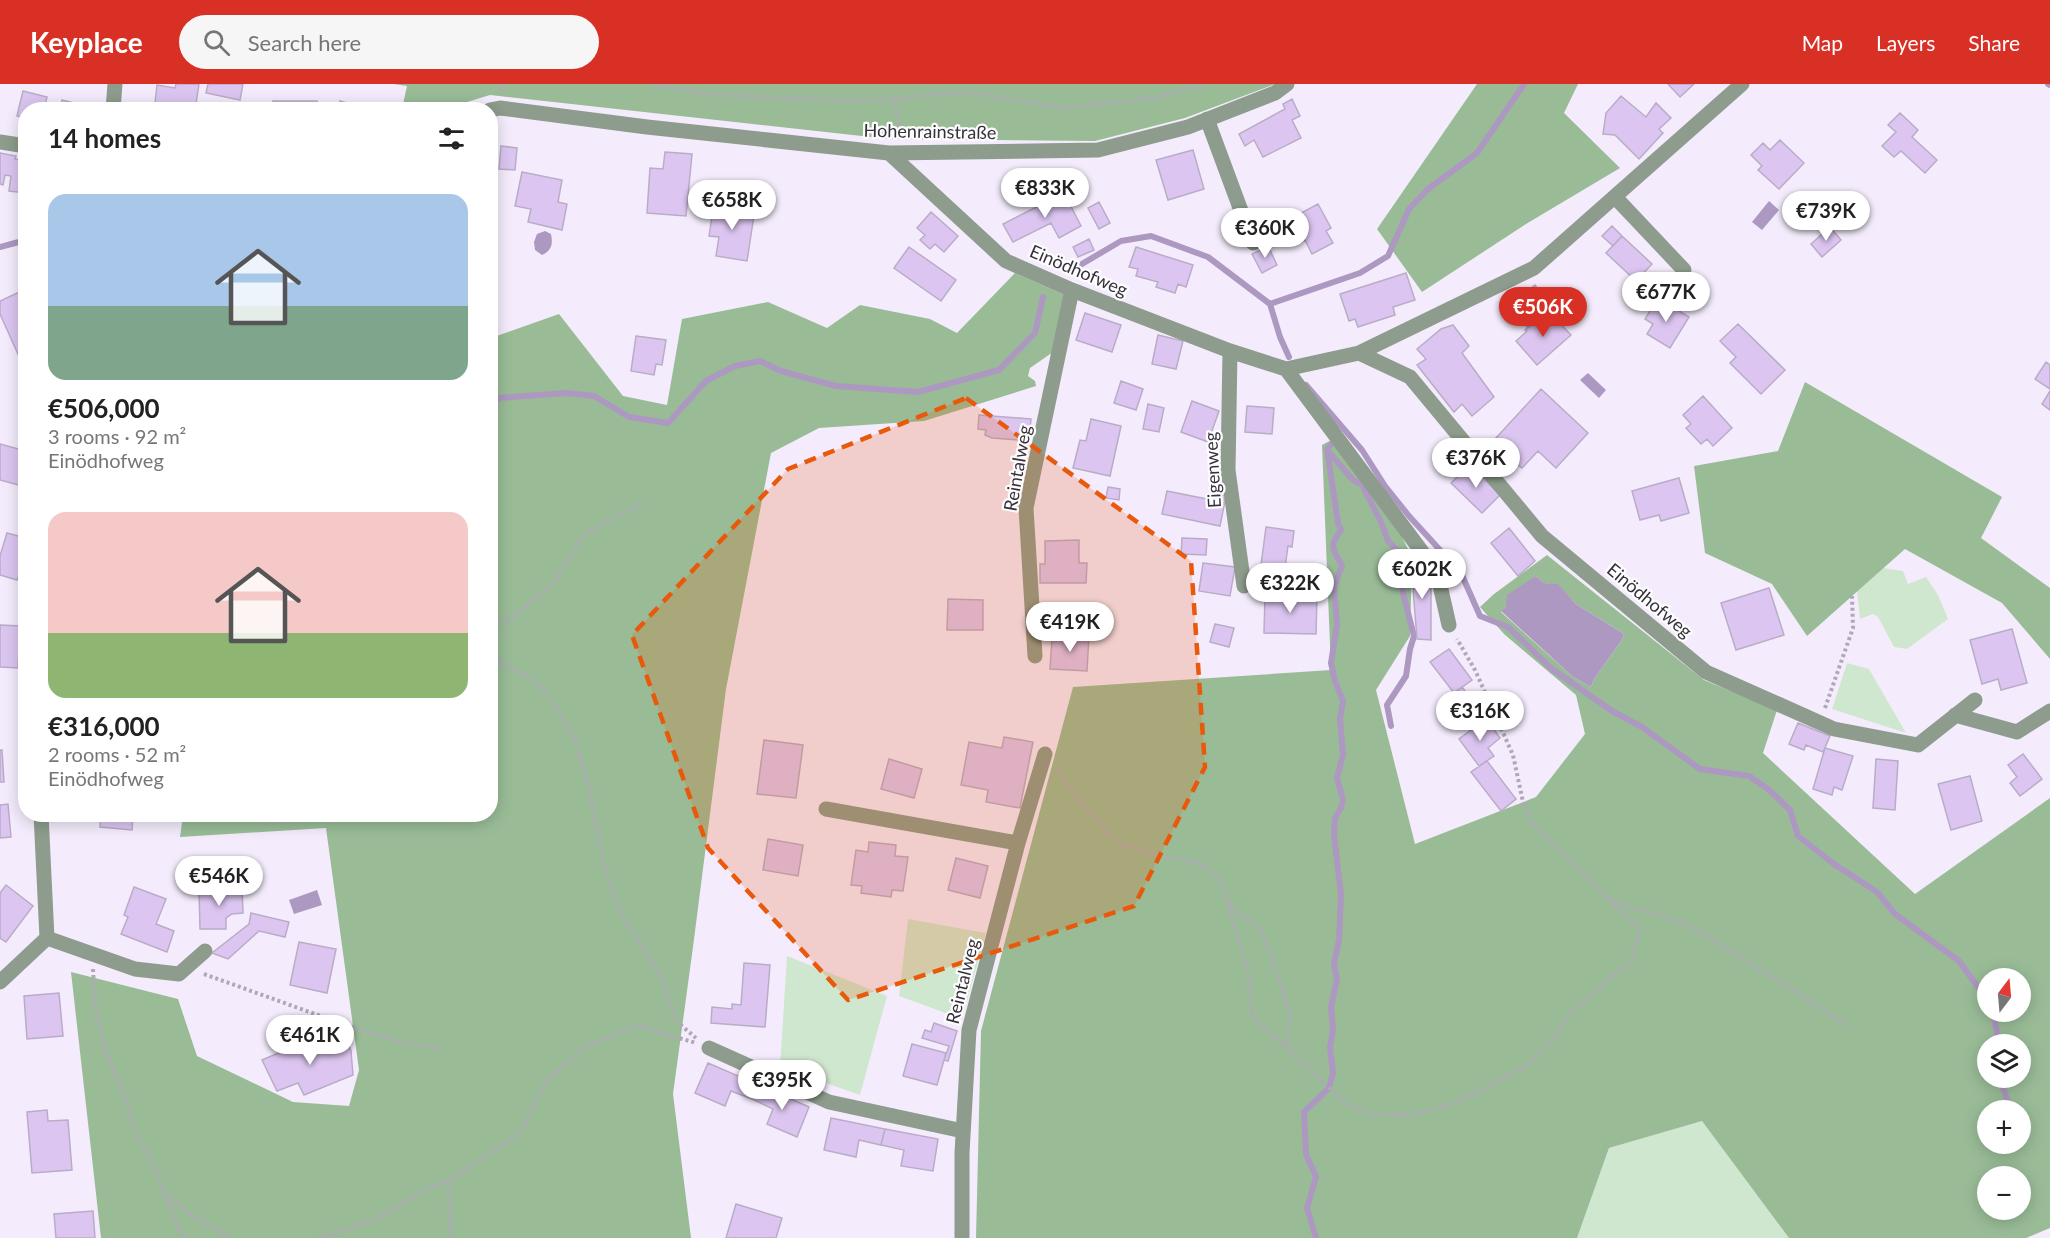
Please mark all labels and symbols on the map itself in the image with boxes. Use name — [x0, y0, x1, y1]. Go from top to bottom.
street label: Hohenrainstraße — [864, 119, 996, 143]
pin: €833K — [1003, 168, 1087, 219]
pin: €658K — [690, 180, 774, 231]
pin: €739K — [1784, 191, 1868, 242]
pin: €360K — [1223, 208, 1307, 259]
street label: Einödhofweg — [1027, 240, 1131, 300]
pin: €677K — [1624, 272, 1708, 323]
pin: €506K — [1501, 287, 1585, 338]
street label: Reintalweg — [999, 423, 1035, 513]
street label: Eigenweg — [1199, 431, 1225, 509]
pin: €376K — [1434, 438, 1518, 489]
pin: €602K — [1380, 549, 1464, 600]
street label: Einödhofweg — [1603, 558, 1697, 642]
pin: €322K — [1248, 563, 1332, 614]
pin: €419K — [1028, 602, 1112, 653]
pin: €316K — [1438, 691, 1522, 742]
pin: €546K — [177, 856, 261, 907]
street label: Reintalweg — [941, 936, 983, 1026]
north arrow — [1977, 968, 2031, 1022]
pin: €461K — [268, 1015, 352, 1066]
pin: €395K — [740, 1060, 824, 1111]

